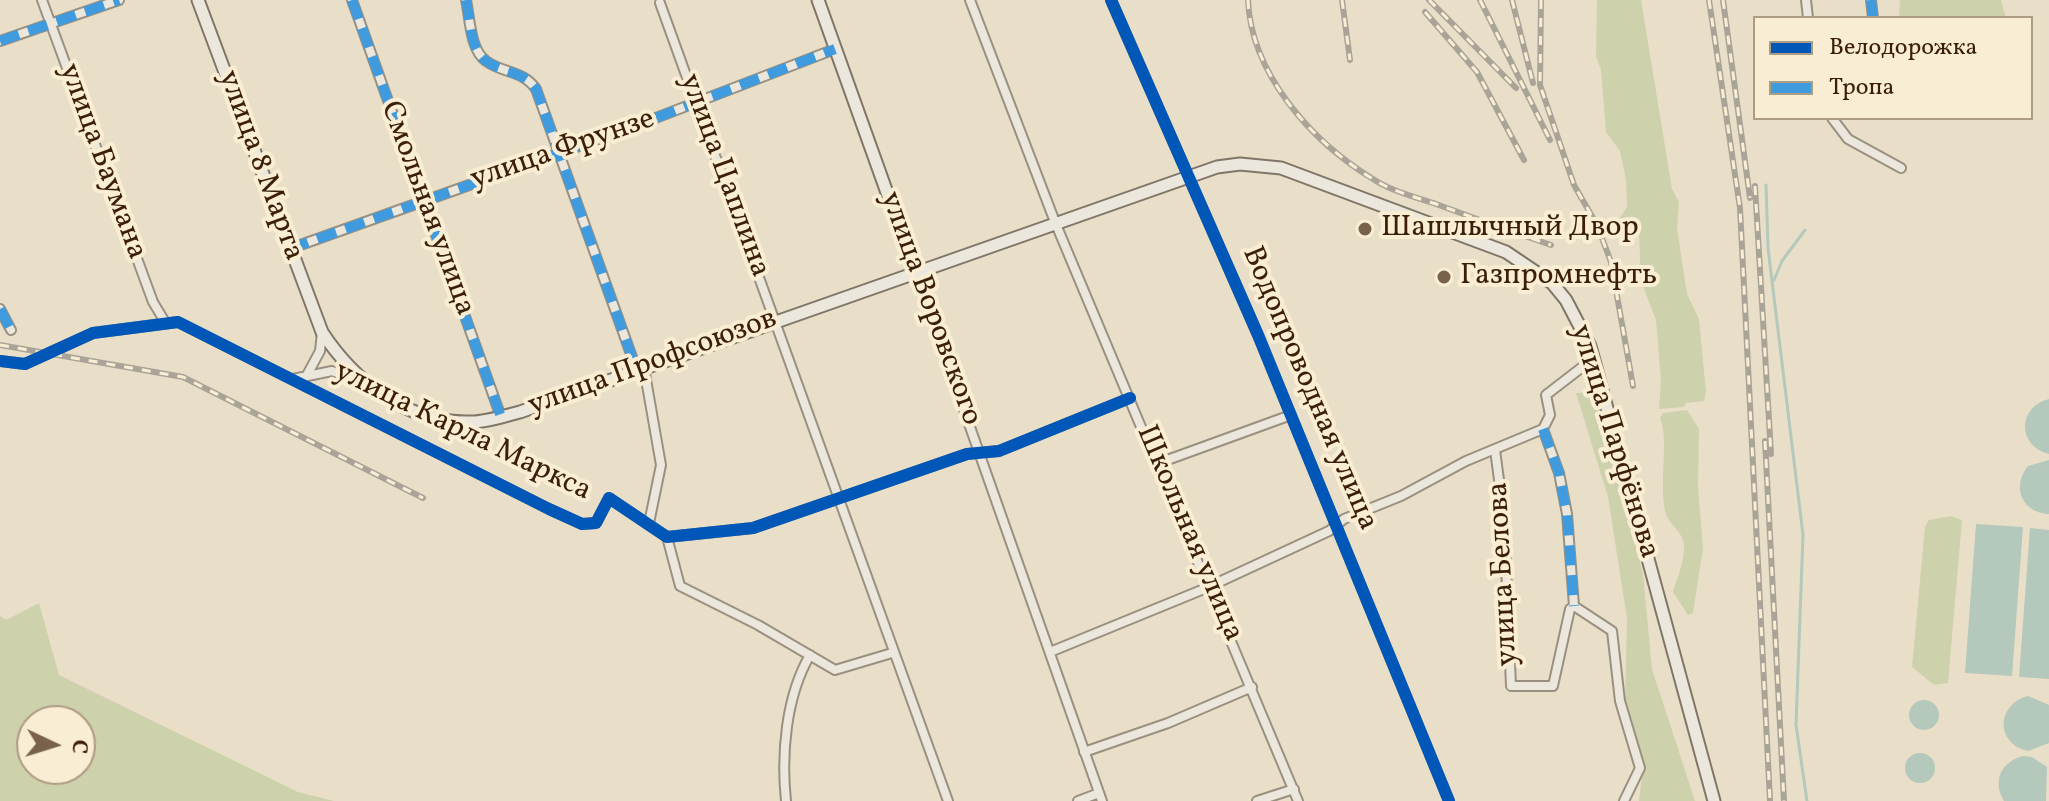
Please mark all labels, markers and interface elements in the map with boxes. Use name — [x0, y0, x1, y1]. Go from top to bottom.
legend — [1753, 16, 2033, 120]
text: Велодорожка — [1829, 31, 1977, 65]
street label: улица Баумана — [49, 59, 153, 265]
street label: улица 8 Марта — [208, 66, 310, 266]
street label: улица Цаплина — [670, 70, 776, 282]
text: Тропа — [1829, 71, 1895, 105]
street label: Смольная улица — [371, 97, 481, 321]
street label: улица Фрунзе — [466, 103, 660, 199]
street label: улица Воровского — [870, 187, 988, 431]
place label: Шашлычный Двор — [1381, 211, 1639, 247]
marker: Шашлычный Двор — [1356, 220, 1374, 238]
street label: Водопроводная улица — [1232, 242, 1384, 536]
place label: Газпромнефть — [1460, 259, 1657, 295]
marker: Газпромнефть — [1435, 268, 1453, 286]
street label: улица Профсоюзов — [524, 302, 782, 426]
street label: улица Парфёнова — [1560, 321, 1666, 563]
street label: улица Карла Маркса — [328, 355, 596, 511]
street label: Школьная улица — [1126, 421, 1250, 647]
street label: улица Белова — [1482, 481, 1528, 667]
north arrow — [16, 705, 96, 785]
text: С — [62, 738, 94, 755]

